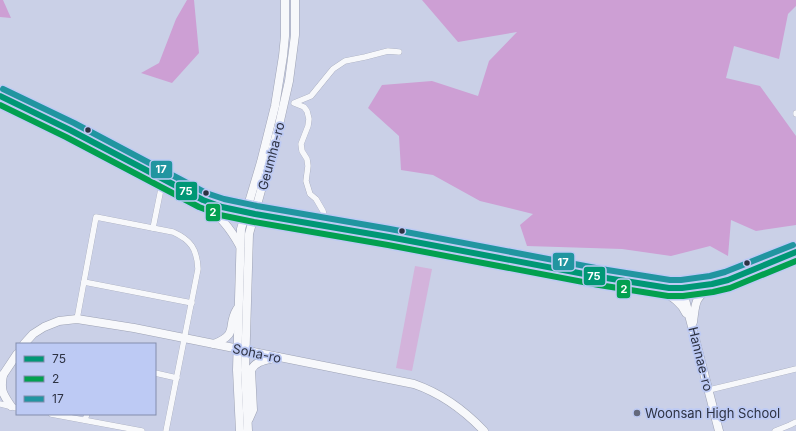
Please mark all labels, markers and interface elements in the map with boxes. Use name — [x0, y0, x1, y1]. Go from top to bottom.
street label: Geumha-ro — [254, 120, 288, 192]
unlabelled marker — [83, 125, 93, 135]
line badge: 17 — [150, 160, 173, 179]
text: 17 — [155, 162, 167, 176]
line badge: 75 — [175, 181, 198, 201]
text: 75 — [179, 184, 193, 198]
unlabelled marker — [201, 188, 211, 198]
line badge: 2 — [205, 203, 221, 222]
text: 2 — [210, 205, 217, 219]
unlabelled marker — [397, 226, 407, 236]
line badge: 17 — [552, 252, 575, 271]
text: 17 — [557, 255, 569, 269]
unlabelled marker — [742, 258, 752, 268]
line badge: 75 — [583, 266, 606, 286]
text: 75 — [587, 269, 601, 283]
line badge: 2 — [616, 279, 631, 299]
text: 2 — [621, 282, 628, 296]
street label: Hannae-ro — [685, 325, 717, 393]
street label: Soha-ro — [231, 340, 283, 366]
legend — [16, 343, 156, 415]
text: 75 — [52, 351, 66, 366]
text: 2 — [52, 371, 59, 386]
text: 17 — [52, 391, 64, 406]
place label: Woonsan High School — [645, 405, 780, 421]
marker: Woonsan High School — [632, 408, 642, 418]

